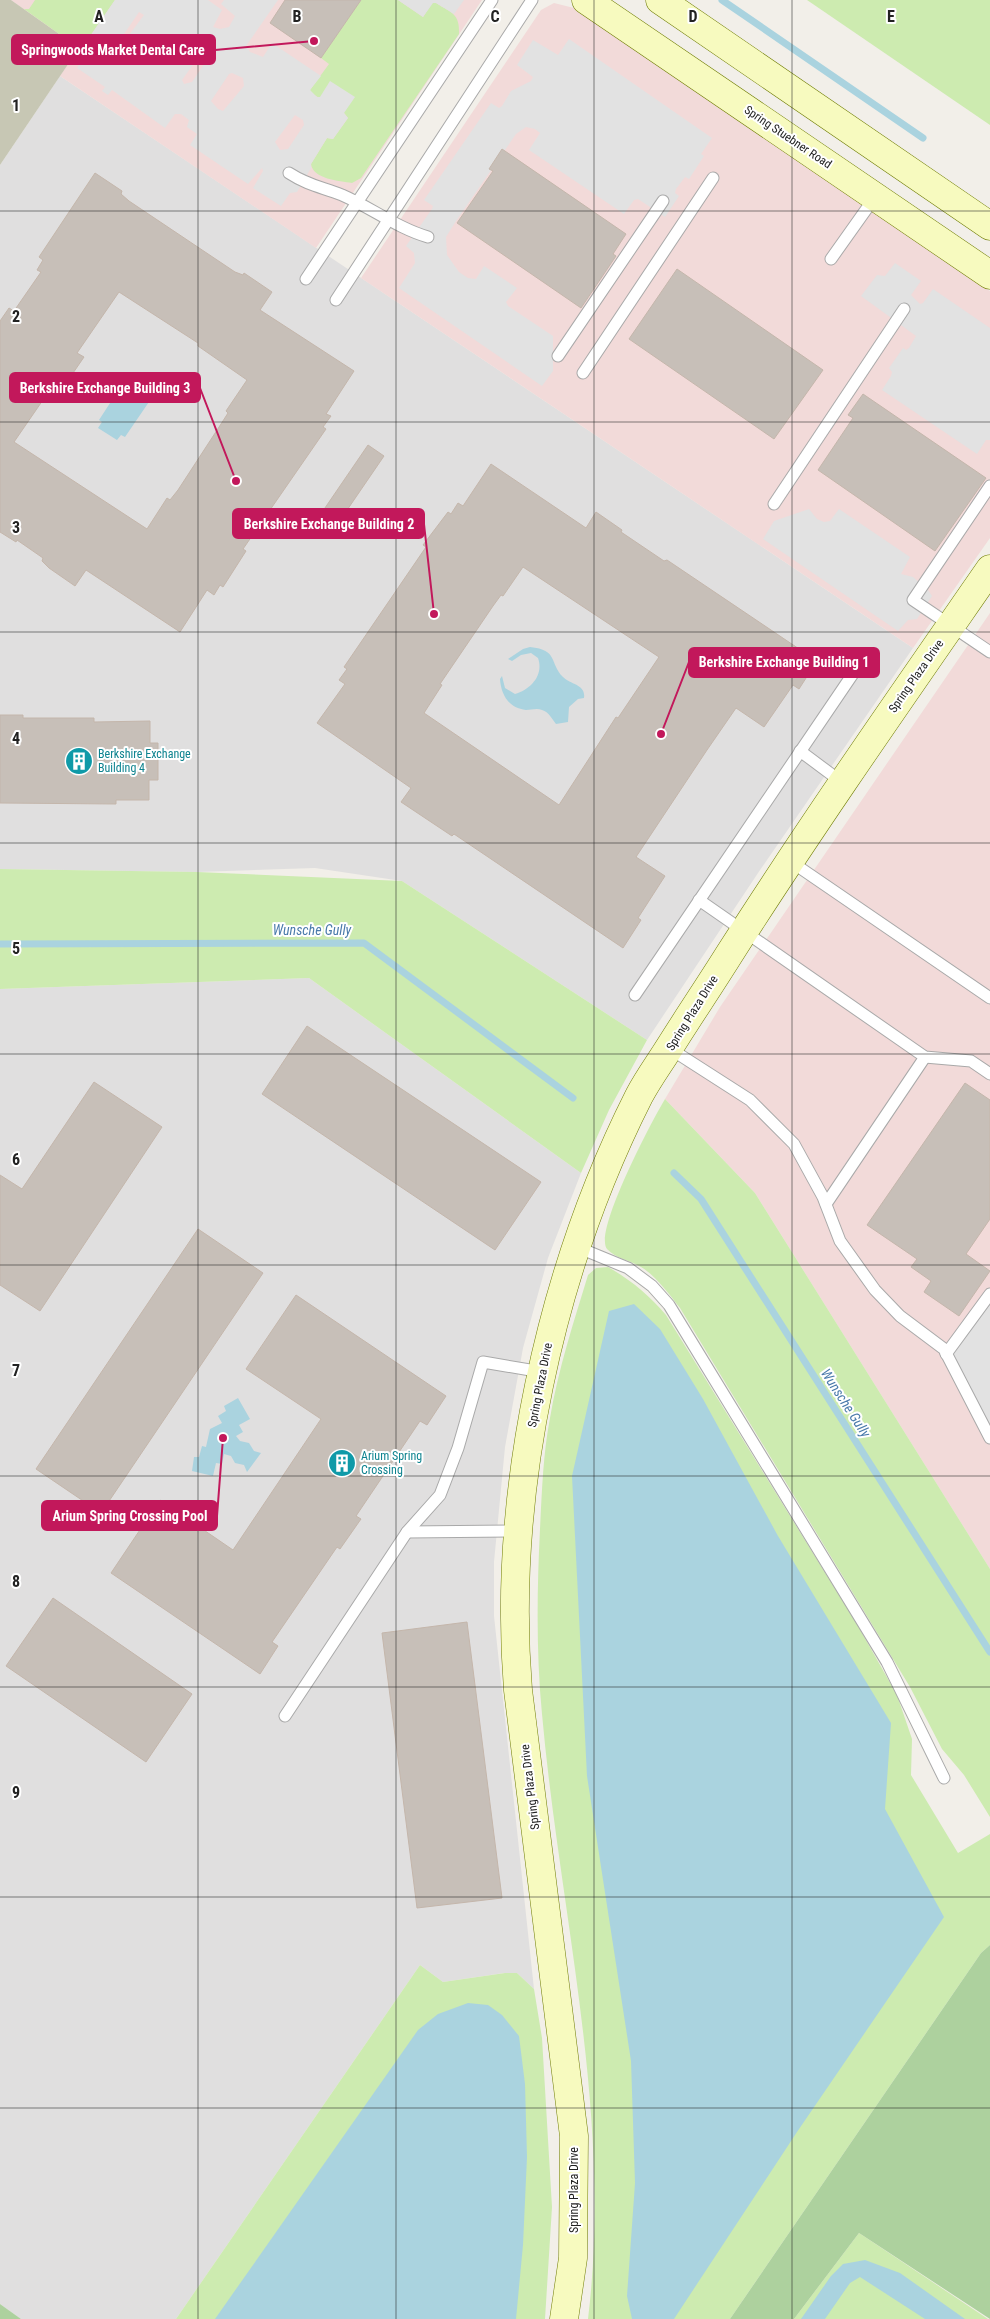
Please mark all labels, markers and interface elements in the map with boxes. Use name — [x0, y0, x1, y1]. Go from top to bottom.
text: A — [94, 7, 104, 26]
text: B — [293, 7, 302, 26]
text: C — [490, 7, 500, 26]
text: D — [688, 7, 698, 26]
text: E — [887, 7, 895, 26]
callout: Springwoods Market Dental Care — [12, 35, 215, 64]
text: Springwoods Market Dental Care — [21, 42, 205, 58]
text: 1 — [12, 96, 20, 115]
street label: Spring Stuebner Road — [742, 103, 834, 171]
text: 2 — [12, 307, 20, 326]
callout: Berkshire Exchange Building 3 — [10, 373, 200, 402]
text: Berkshire Exchange Building 3 — [20, 380, 190, 396]
callout: Berkshire Exchange Building 2 — [233, 509, 424, 538]
text: Berkshire Exchange Building 2 — [244, 516, 414, 532]
text: 3 — [12, 518, 20, 537]
street label: Spring Plaza Drive — [886, 636, 947, 715]
callout: Berkshire Exchange Building 1 — [689, 648, 879, 677]
text: Berkshire Exchange Building 1 — [699, 654, 869, 670]
text: 4 — [12, 729, 20, 748]
building icon: Berkshire Exchange Building 4 — [64, 746, 94, 776]
place label: Berkshire Exchange Building 4 — [98, 747, 191, 775]
water label: Wunsche Gully — [273, 922, 352, 938]
text: 5 — [12, 939, 20, 958]
street label: Spring Plaza Drive — [663, 973, 721, 1053]
text: 6 — [12, 1150, 20, 1169]
street label: Spring Plaza Drive — [525, 1341, 555, 1428]
text: 7 — [12, 1361, 20, 1380]
water label: Wunsche Gully — [818, 1366, 874, 1441]
building icon: Arium Spring Crossing — [327, 1448, 357, 1478]
place label: Arium Spring Crossing — [361, 1449, 422, 1477]
callout: Arium Spring Crossing Pool — [42, 1501, 217, 1530]
text: Arium Spring Crossing Pool — [53, 1508, 207, 1524]
text: 8 — [12, 1572, 20, 1591]
street label: Spring Plaza Drive — [518, 1743, 542, 1830]
text: 9 — [12, 1783, 20, 1802]
street label: Spring Plaza Drive — [567, 2147, 581, 2233]

